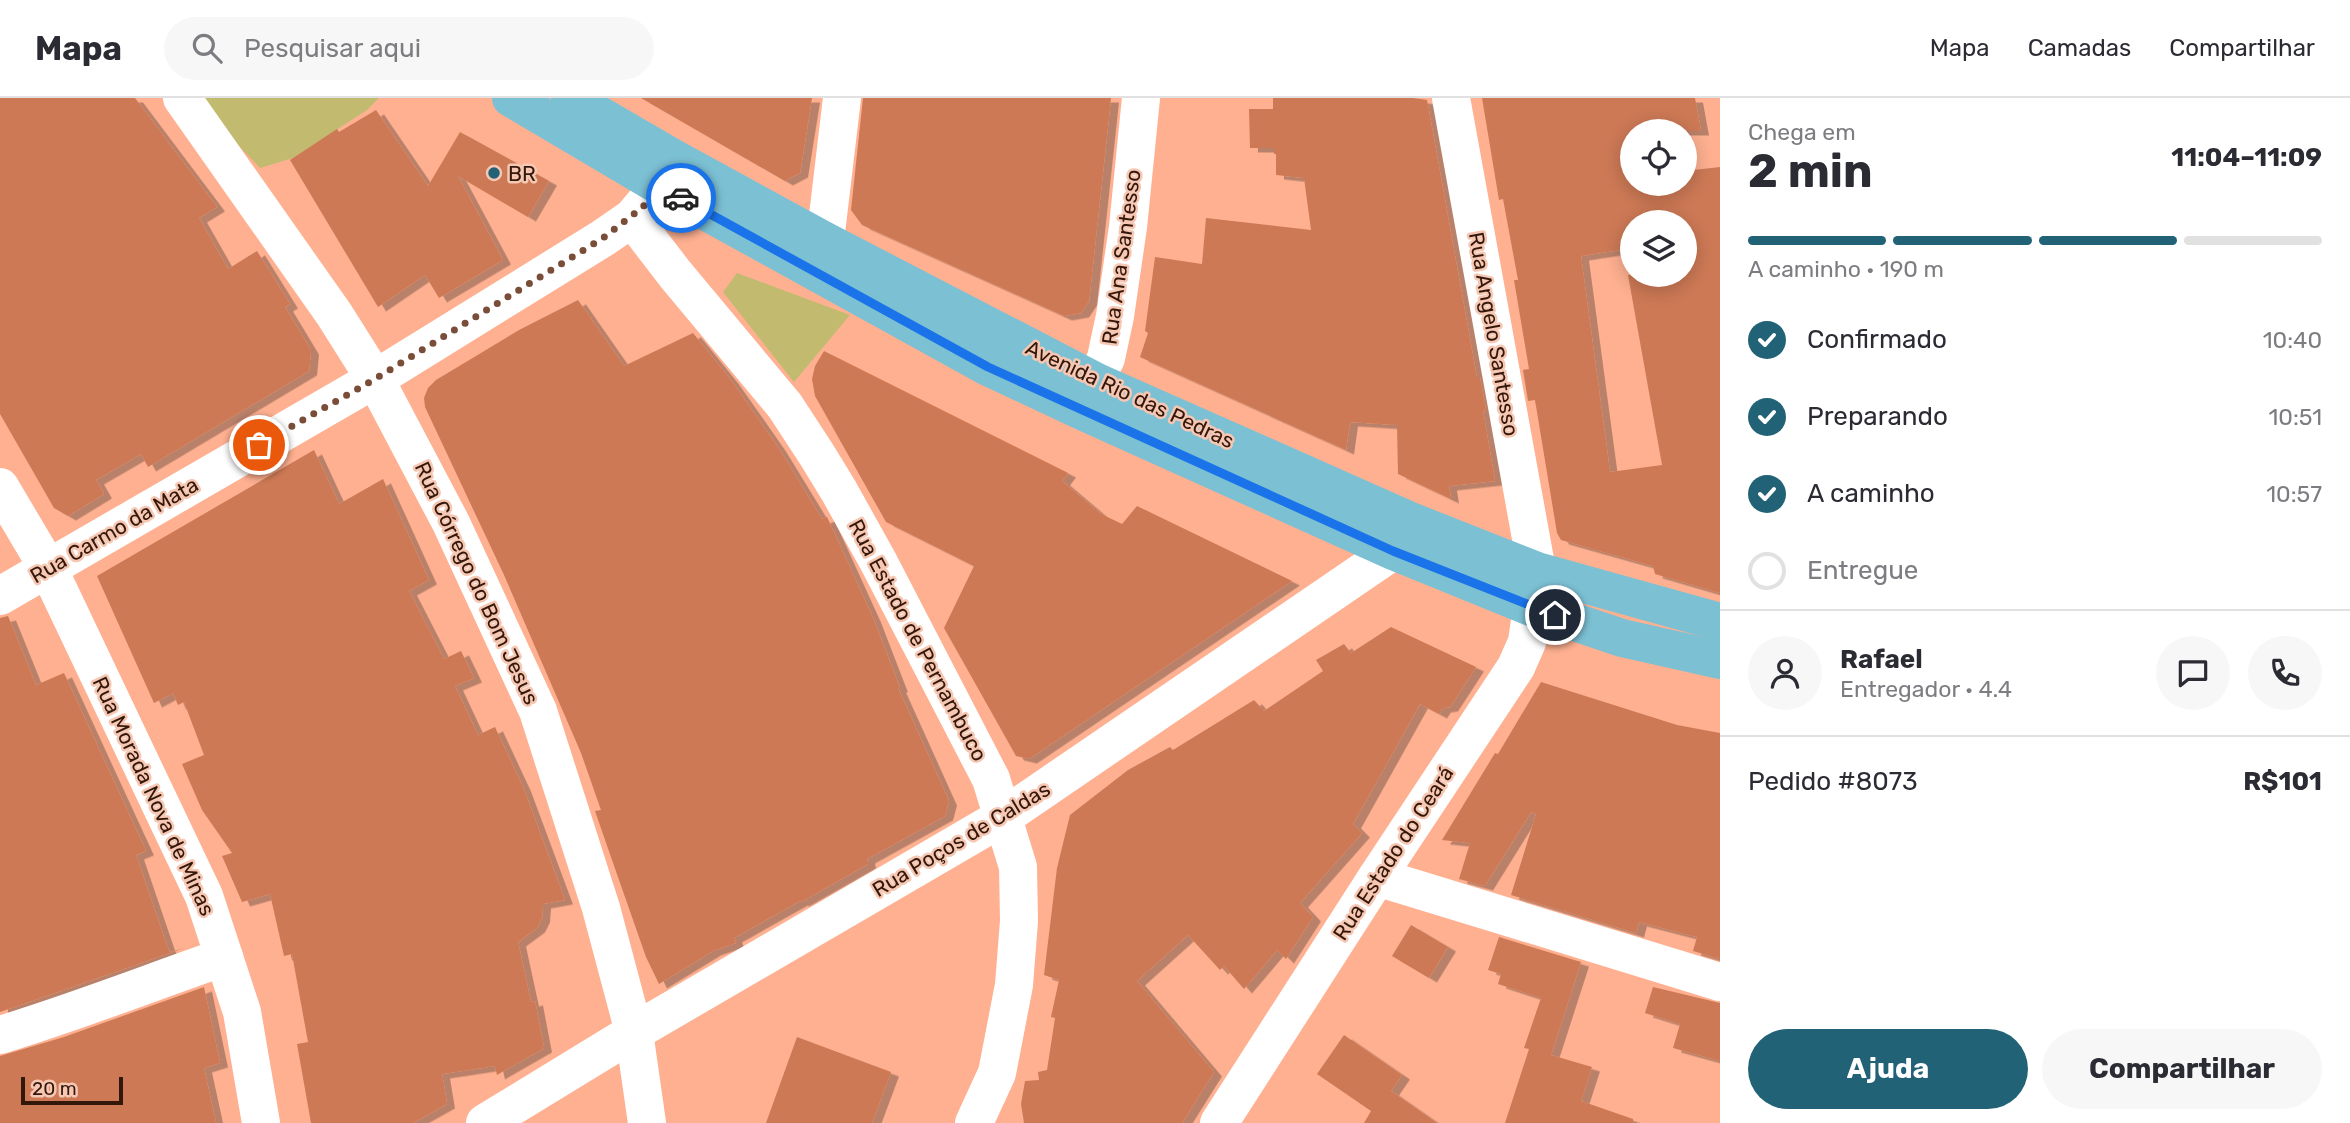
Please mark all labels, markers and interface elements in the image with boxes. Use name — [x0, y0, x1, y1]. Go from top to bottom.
search box — [164, 17, 654, 80]
text: Mapa — [35, 29, 122, 68]
icon: search — [188, 29, 226, 67]
text: Pesquisar aqui — [244, 33, 421, 64]
text: Mapa — [1930, 34, 1990, 62]
text: Camadas — [2028, 34, 2131, 62]
text: Compartilhar — [2169, 34, 2315, 62]
text: Chega em — [1748, 118, 1856, 146]
map controls — [1620, 119, 1697, 287]
button: locate — [1620, 119, 1697, 196]
text: 11:04–11:09 — [2171, 142, 2322, 173]
text: 2 min — [1748, 144, 1873, 199]
place label: BR — [508, 161, 536, 186]
courier — [646, 163, 716, 233]
marker: BR — [486, 165, 502, 181]
street label: Rua Ana Santesso — [1096, 168, 1146, 346]
icon: car — [662, 179, 700, 217]
button: layers — [1620, 210, 1697, 287]
street label: Rua Angelo Santesso — [1464, 230, 1524, 438]
text: A caminho · 190 m — [1748, 255, 1944, 283]
icon: check — [1748, 321, 1786, 359]
text: Confirmado — [1807, 324, 1947, 355]
text: 10:40 — [2263, 326, 2322, 354]
street label: Avenida Rio das Pedras — [1022, 335, 1238, 453]
icon: check — [1748, 398, 1786, 436]
text: Preparando — [1807, 401, 1948, 432]
text: 10:51 — [2269, 403, 2322, 431]
pin — [229, 415, 289, 475]
icon: bag — [240, 426, 278, 464]
street label: Rua Córrego do Bom Jesus — [410, 458, 544, 708]
street label: Rua Carmo da Mata — [26, 472, 202, 588]
icon: check — [1748, 475, 1786, 513]
text: A caminho — [1807, 478, 1935, 509]
text: 10:57 — [2266, 480, 2322, 508]
street label: Rua Estado de Pernambuco — [844, 515, 992, 765]
text: Entregue — [1807, 555, 1918, 586]
pin — [1525, 585, 1585, 645]
icon: home — [1536, 596, 1574, 634]
button: person — [1748, 636, 1822, 710]
button: chat — [2156, 636, 2230, 710]
button: phone — [2248, 636, 2322, 710]
text: Rafael — [1840, 644, 1923, 675]
street label: Rua Morada Nova de Minas — [88, 672, 220, 920]
text: Entregador · 4.4 — [1840, 675, 2012, 703]
street label: Rua Estado do Ceará — [1327, 761, 1459, 945]
text: Pedido #8073 — [1748, 766, 1918, 797]
text: R$101 — [2243, 766, 2322, 797]
street label: Rua Poços de Caldas — [868, 776, 1054, 902]
button: Ajuda — [1748, 1029, 2028, 1109]
button: Compartilhar — [2042, 1029, 2322, 1109]
scale bar — [21, 1074, 122, 1106]
text: 20 m — [32, 1077, 77, 1100]

